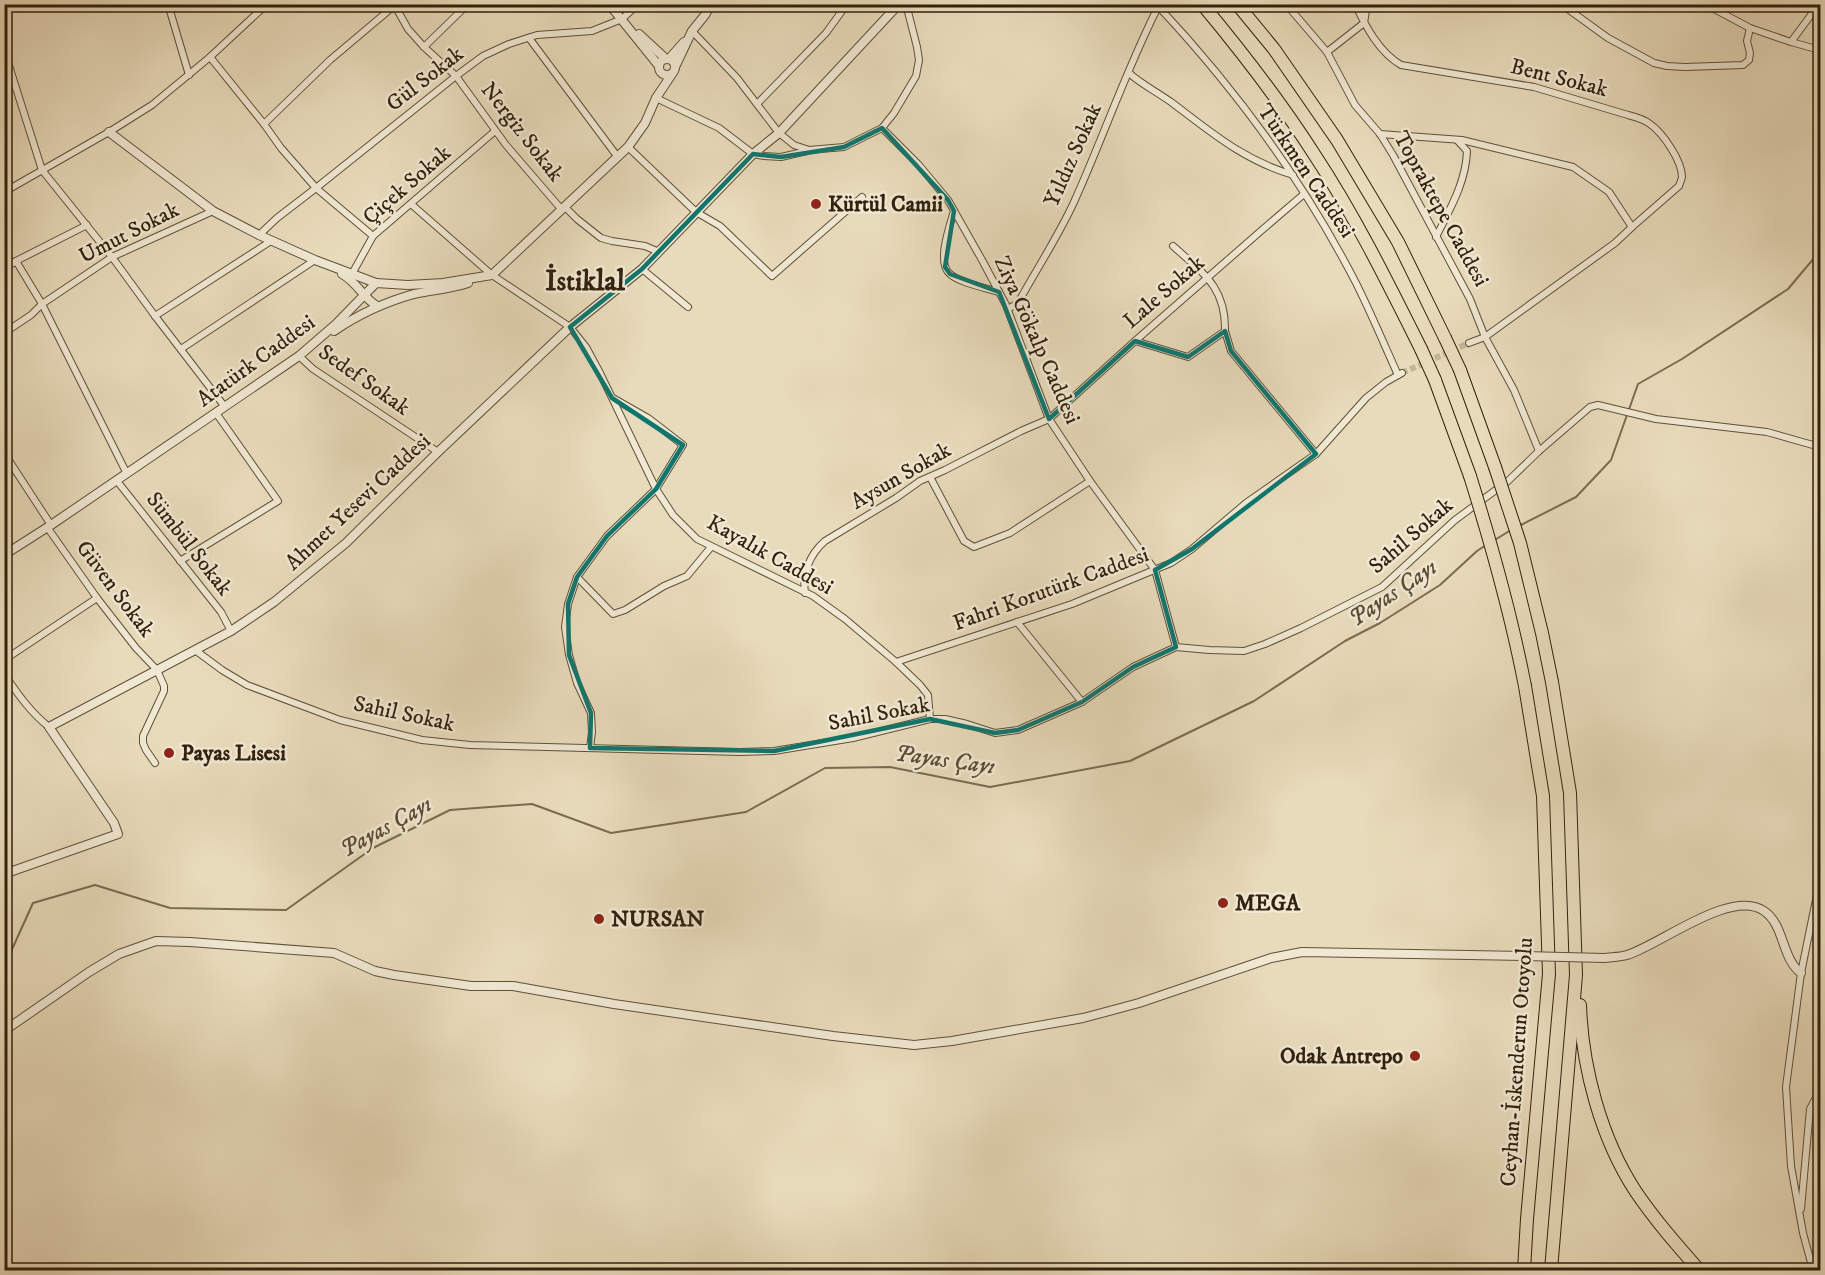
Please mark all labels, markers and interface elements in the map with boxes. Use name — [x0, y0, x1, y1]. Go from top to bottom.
street label: Gül Sokak — [381, 40, 469, 118]
street label: Bent Sokak — [1507, 53, 1611, 103]
street label: Nergiz Sokak — [475, 77, 569, 187]
street label: Yıldız Sokak — [1038, 99, 1108, 211]
street label: Türkmen Caddesi — [1251, 99, 1361, 243]
street label: Topraktepe Caddesi — [1387, 127, 1495, 291]
street label: Çiçek Sokak — [357, 139, 457, 231]
place label: Kürtül Camii — [828, 191, 943, 218]
street label: Umut Sokak — [74, 196, 184, 270]
marker: Kürtül Camii — [809, 197, 823, 211]
street label: Lale Sokak — [1118, 249, 1210, 335]
street label: Ziya Gökalp Caddesi — [988, 252, 1086, 428]
district label: İstiklal — [545, 263, 625, 299]
street label: Atatürk Caddesi — [191, 309, 321, 413]
street label: Sedef Sokak — [313, 339, 415, 421]
street label: Ahmet Yesevi Caddesi — [280, 428, 436, 576]
street label: Aysun Sokak — [846, 436, 956, 516]
street label: Sümbül Sokak — [140, 487, 238, 601]
street label: Sahil Sokak — [1363, 492, 1459, 580]
street label: Kayalık Caddesi — [702, 509, 838, 601]
street label: Güven Sokak — [70, 535, 160, 643]
street label: Fahri Korutürk Caddesi — [949, 541, 1153, 637]
water label: Payas Çayı — [1343, 552, 1443, 634]
street label: Sahil Sokak — [351, 690, 457, 738]
street label: Sahil Sokak — [826, 691, 932, 737]
water label: Payas Çayı — [893, 738, 997, 782]
place label: Payas Lisesi — [181, 740, 286, 767]
marker: Payas Lisesi — [162, 746, 176, 760]
water label: Payas Çayı — [335, 790, 437, 864]
place label: MEGA — [1235, 890, 1301, 917]
marker: MEGA — [1216, 896, 1230, 910]
place label: NURSAN — [611, 906, 704, 933]
marker: NURSAN — [592, 912, 606, 926]
street label: Ceyhan-İskenderun Otoyolu — [1495, 937, 1539, 1187]
place label: Odak Antrepo — [1280, 1043, 1403, 1070]
marker: Odak Antrepo — [1408, 1049, 1422, 1063]

